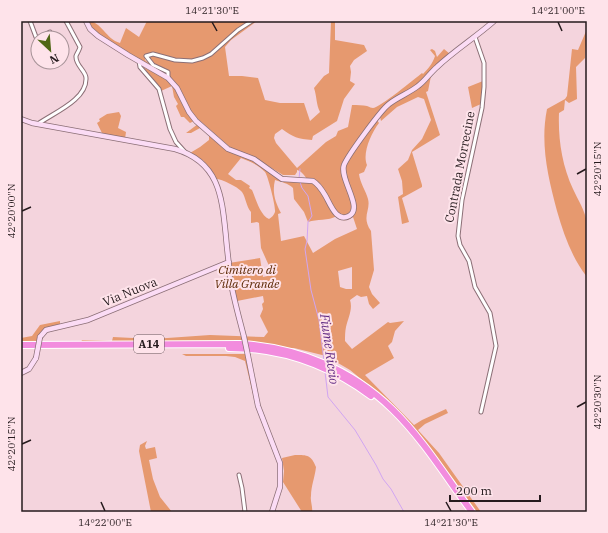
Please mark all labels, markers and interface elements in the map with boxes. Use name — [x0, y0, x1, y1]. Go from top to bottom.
text: 14°21'30"E — [185, 4, 239, 17]
text: 14°21'00"E — [531, 4, 585, 17]
north arrow — [30, 30, 70, 70]
text: N — [47, 51, 61, 67]
street label: Contrada Morrecine — [441, 110, 478, 224]
text: 42°20'15"N — [591, 141, 604, 197]
text: 42°20'00"N — [5, 183, 18, 239]
park label: Cimitero di Villa Grande — [215, 262, 280, 291]
street label: Via Nuova — [101, 274, 159, 309]
water label: Fiume Riccio — [316, 312, 343, 385]
road number: A14 — [134, 335, 164, 353]
text: 42°20'30"N — [591, 374, 604, 430]
text: 42°20'15"N — [5, 416, 18, 472]
scale bar — [450, 477, 540, 503]
text: 200 m — [456, 483, 492, 498]
text: 14°22'00"E — [78, 516, 132, 529]
text: 14°21'30"E — [424, 516, 478, 529]

